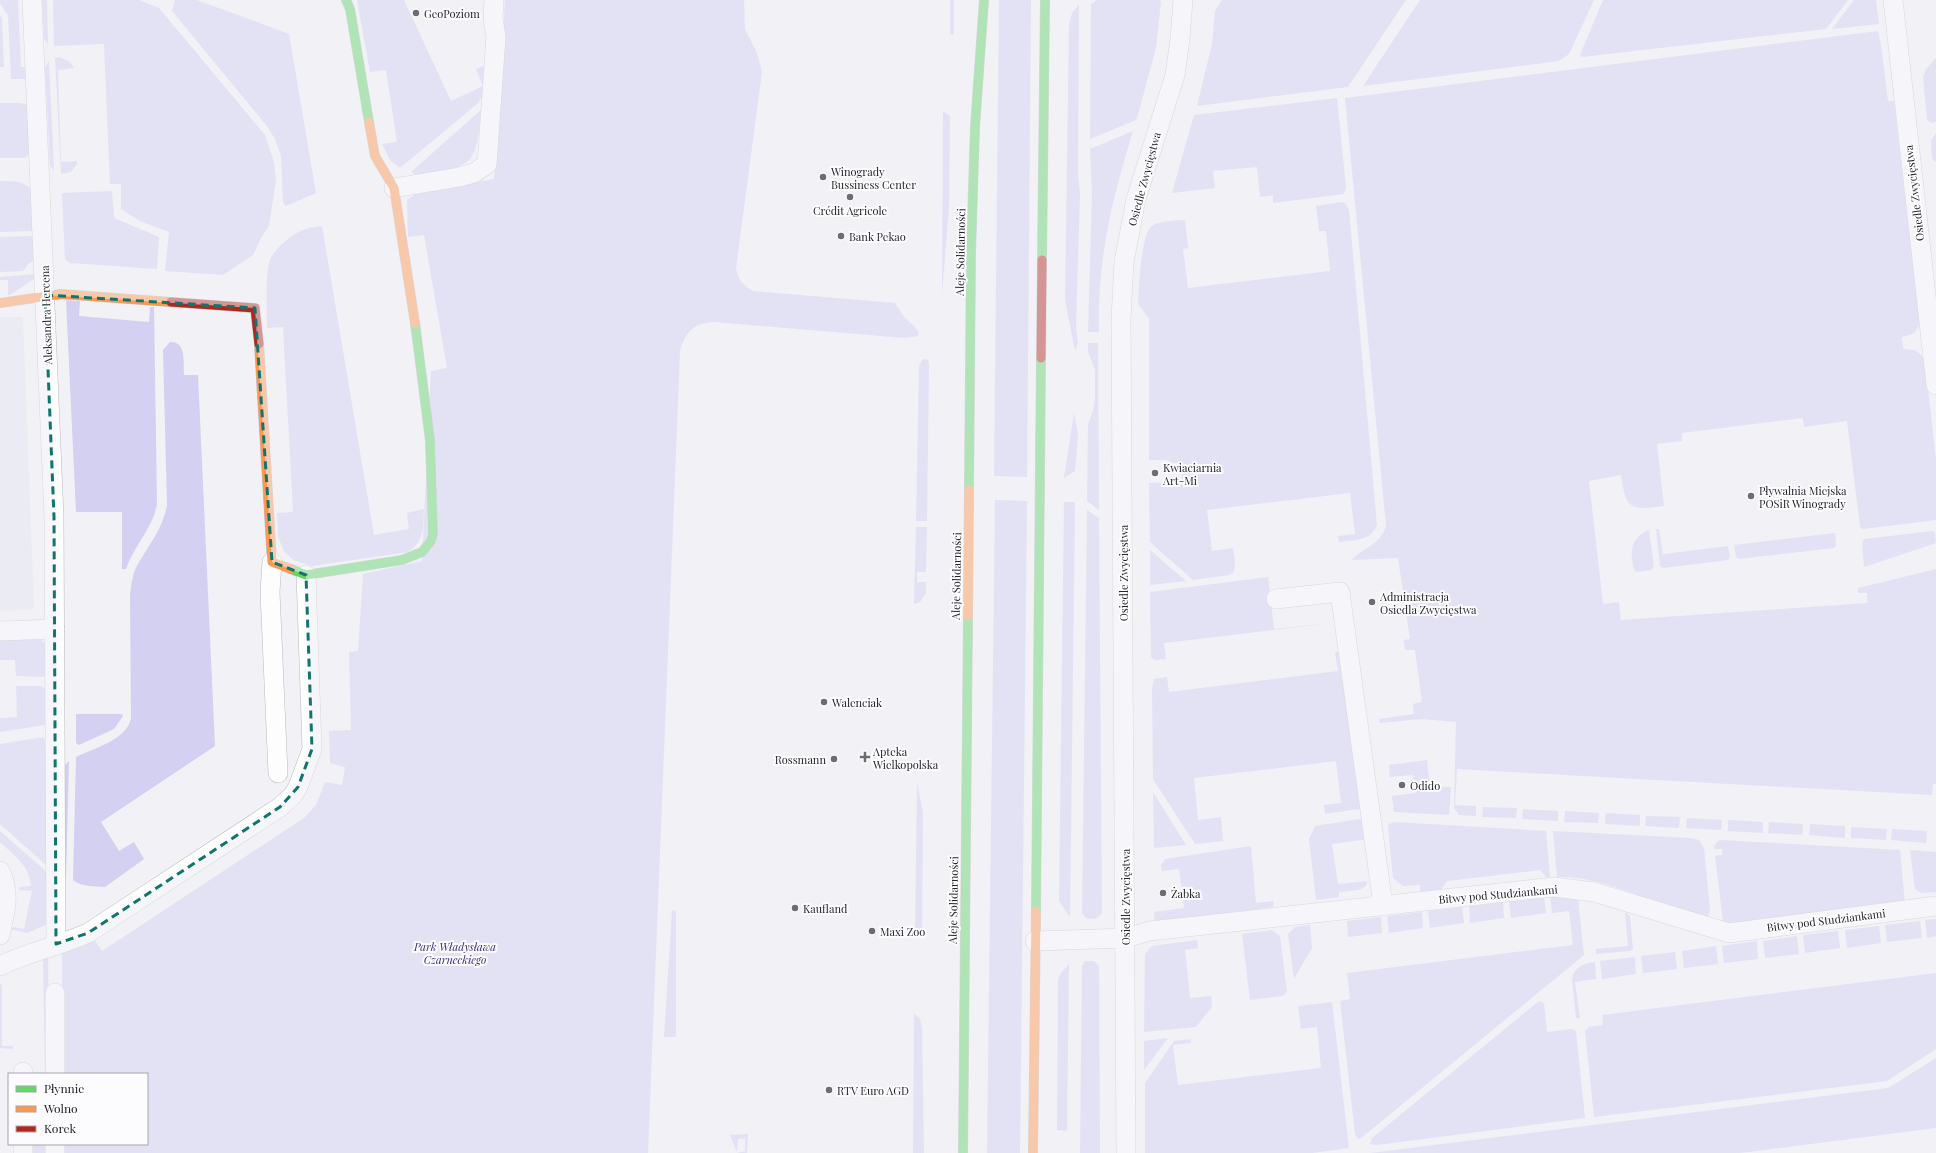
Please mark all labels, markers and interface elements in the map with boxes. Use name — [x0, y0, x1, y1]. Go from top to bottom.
place label: GeoPoziom — [424, 6, 480, 21]
marker: GeoPoziom — [411, 8, 421, 18]
street label: Osiedle Zwycięstwa — [1124, 130, 1164, 228]
street label: Osiedle Zwycięstwa — [1901, 144, 1927, 242]
place label: Winogrady Bussiness Center — [830, 164, 916, 192]
marker: Winogrady Bussiness Center — [818, 172, 828, 182]
marker: Crédit Agricole — [845, 192, 855, 202]
place label: Crédit Agricole — [813, 203, 888, 218]
street label: Aleje Solidarności — [952, 208, 968, 297]
place label: Bank Pekao — [849, 229, 906, 244]
marker: Bank Pekao — [836, 231, 846, 241]
street label: Aleksandra Hercena — [37, 265, 55, 366]
place label: Kwiaciarnia Art-Mi — [1162, 460, 1222, 488]
marker: Kwiaciarnia Art-Mi — [1150, 468, 1160, 478]
place label: Pływalnia Miejska POSiR Winogrady — [1759, 483, 1847, 511]
marker: Pływalnia Miejska POSiR Winogrady — [1746, 491, 1756, 501]
street label: Osiedle Zwycięstwa — [1116, 524, 1131, 621]
street label: Aleje Solidarności — [948, 532, 964, 621]
place label: Administracja Osiedla Zwycięstwa — [1379, 589, 1477, 617]
marker: Administracja Osiedla Zwycięstwa — [1367, 597, 1377, 607]
place label: Walenciak — [831, 695, 882, 710]
marker: Walenciak — [819, 697, 829, 707]
place label: Apteka Wielkopolska — [872, 744, 939, 772]
place label: Rossmann — [775, 752, 826, 767]
marker: Apteka Wielkopolska — [860, 752, 870, 762]
marker: Rossmann — [829, 754, 839, 764]
place label: Odido — [1410, 778, 1440, 793]
marker: Odido — [1397, 780, 1407, 790]
street label: Osiedle Zwycięstwa — [1118, 848, 1133, 945]
street label: Aleje Solidarności — [945, 856, 961, 945]
street label: Bitwy pod Studziankami — [1438, 881, 1558, 907]
place label: Żabka — [1171, 886, 1201, 901]
marker: Żabka — [1158, 888, 1168, 898]
place label: Kaufland — [803, 901, 848, 916]
marker: Kaufland — [790, 903, 800, 913]
street label: Bitwy pod Studziankami — [1766, 905, 1886, 935]
place label: Maxi Zoo — [880, 924, 925, 939]
marker: Maxi Zoo — [867, 926, 877, 936]
park label: Park Władysława Czarneckiego — [413, 939, 496, 967]
legend — [8, 1073, 148, 1145]
text: Płynnie — [44, 1080, 84, 1096]
place label: RTV Euro AGD — [837, 1083, 909, 1098]
marker: RTV Euro AGD — [824, 1085, 834, 1095]
text: Wolno — [43, 1100, 78, 1116]
text: Korek — [44, 1120, 77, 1136]

